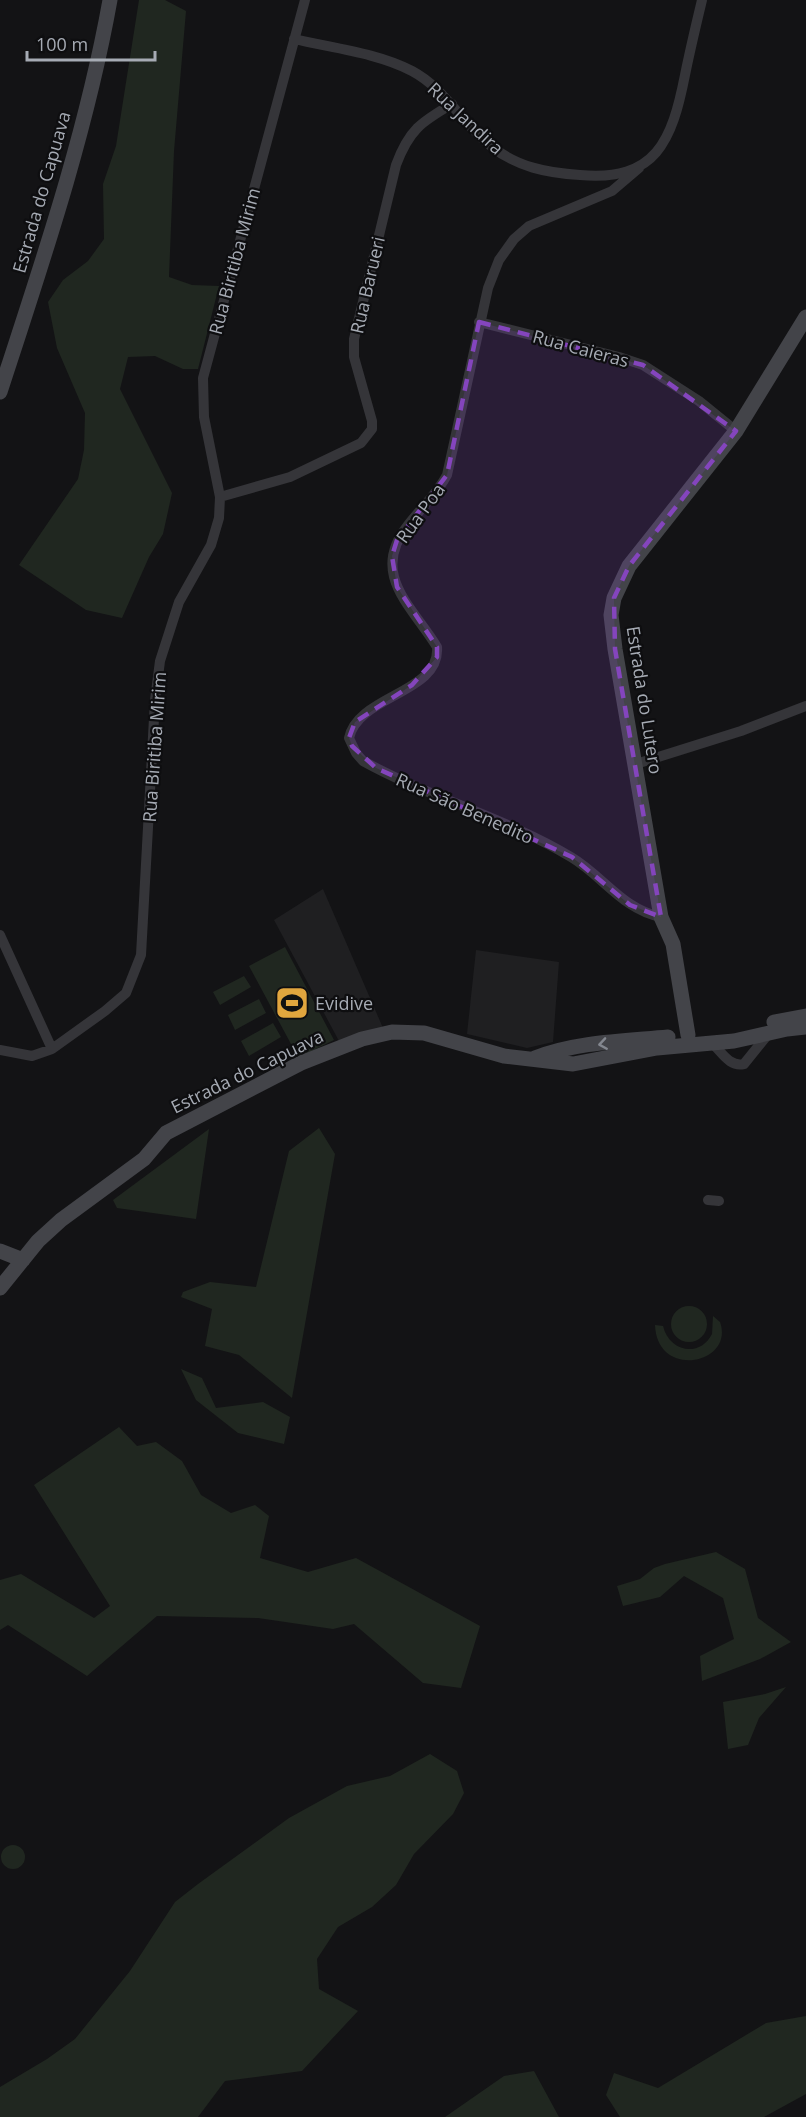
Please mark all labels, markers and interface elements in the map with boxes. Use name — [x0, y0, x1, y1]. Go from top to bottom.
scale bar — [27, 24, 154, 62]
text: 100 m — [36, 32, 88, 56]
street label: Rua Jandira — [423, 77, 509, 159]
street label: Estrada do Capuava — [6, 108, 76, 276]
street label: Rua Biritiba Mirim — [203, 185, 265, 337]
street label: Rua Barueri — [344, 234, 390, 336]
street label: Rua Caieras — [530, 324, 632, 372]
street label: Rua Poa — [390, 478, 450, 548]
street label: Estrada do Lutero — [621, 624, 669, 776]
street label: Rua Biritiba Mirim — [137, 671, 171, 823]
street label: Rua São Benedito — [393, 767, 537, 849]
sports icon: Evidive — [274, 985, 310, 1021]
place label: Evidive — [315, 991, 373, 1015]
street label: Estrada do Capuava — [167, 1024, 327, 1118]
one-way arrow — [598, 1037, 608, 1050]

